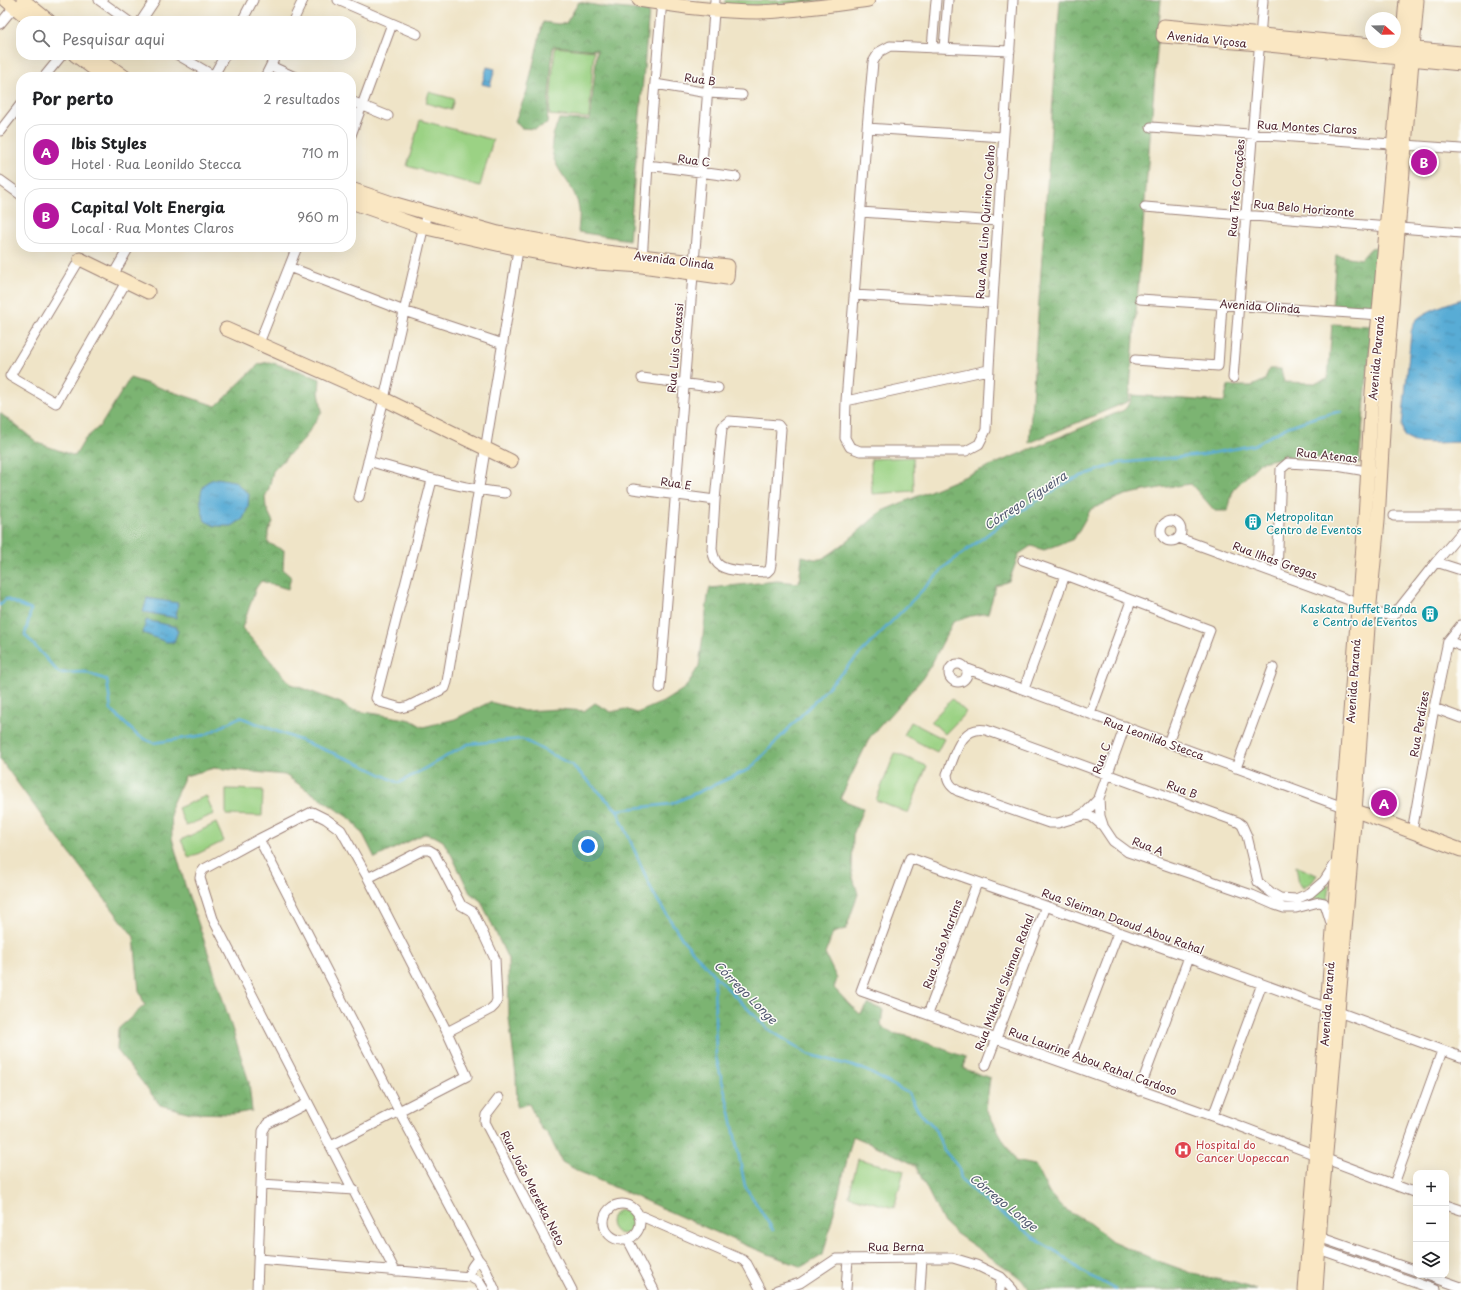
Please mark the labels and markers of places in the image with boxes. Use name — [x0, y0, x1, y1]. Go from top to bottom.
pin: B — [1411, 147, 1437, 177]
place label: Metropolitan Centro de Eventos — [1266, 508, 1362, 538]
building icon: Metropolitan Centro de Eventos — [1243, 512, 1263, 532]
place label: Kaskata Buffet Banda e Centro de Eventos — [1300, 600, 1417, 630]
building icon: Kaskata Buffet Banda e Centro de Eventos — [1420, 604, 1440, 624]
pin: A — [1371, 788, 1397, 818]
place label: Hospital do Cancer Uopeccan — [1196, 1136, 1289, 1166]
hospital icon: Hospital do Cancer Uopeccan — [1173, 1140, 1193, 1160]

